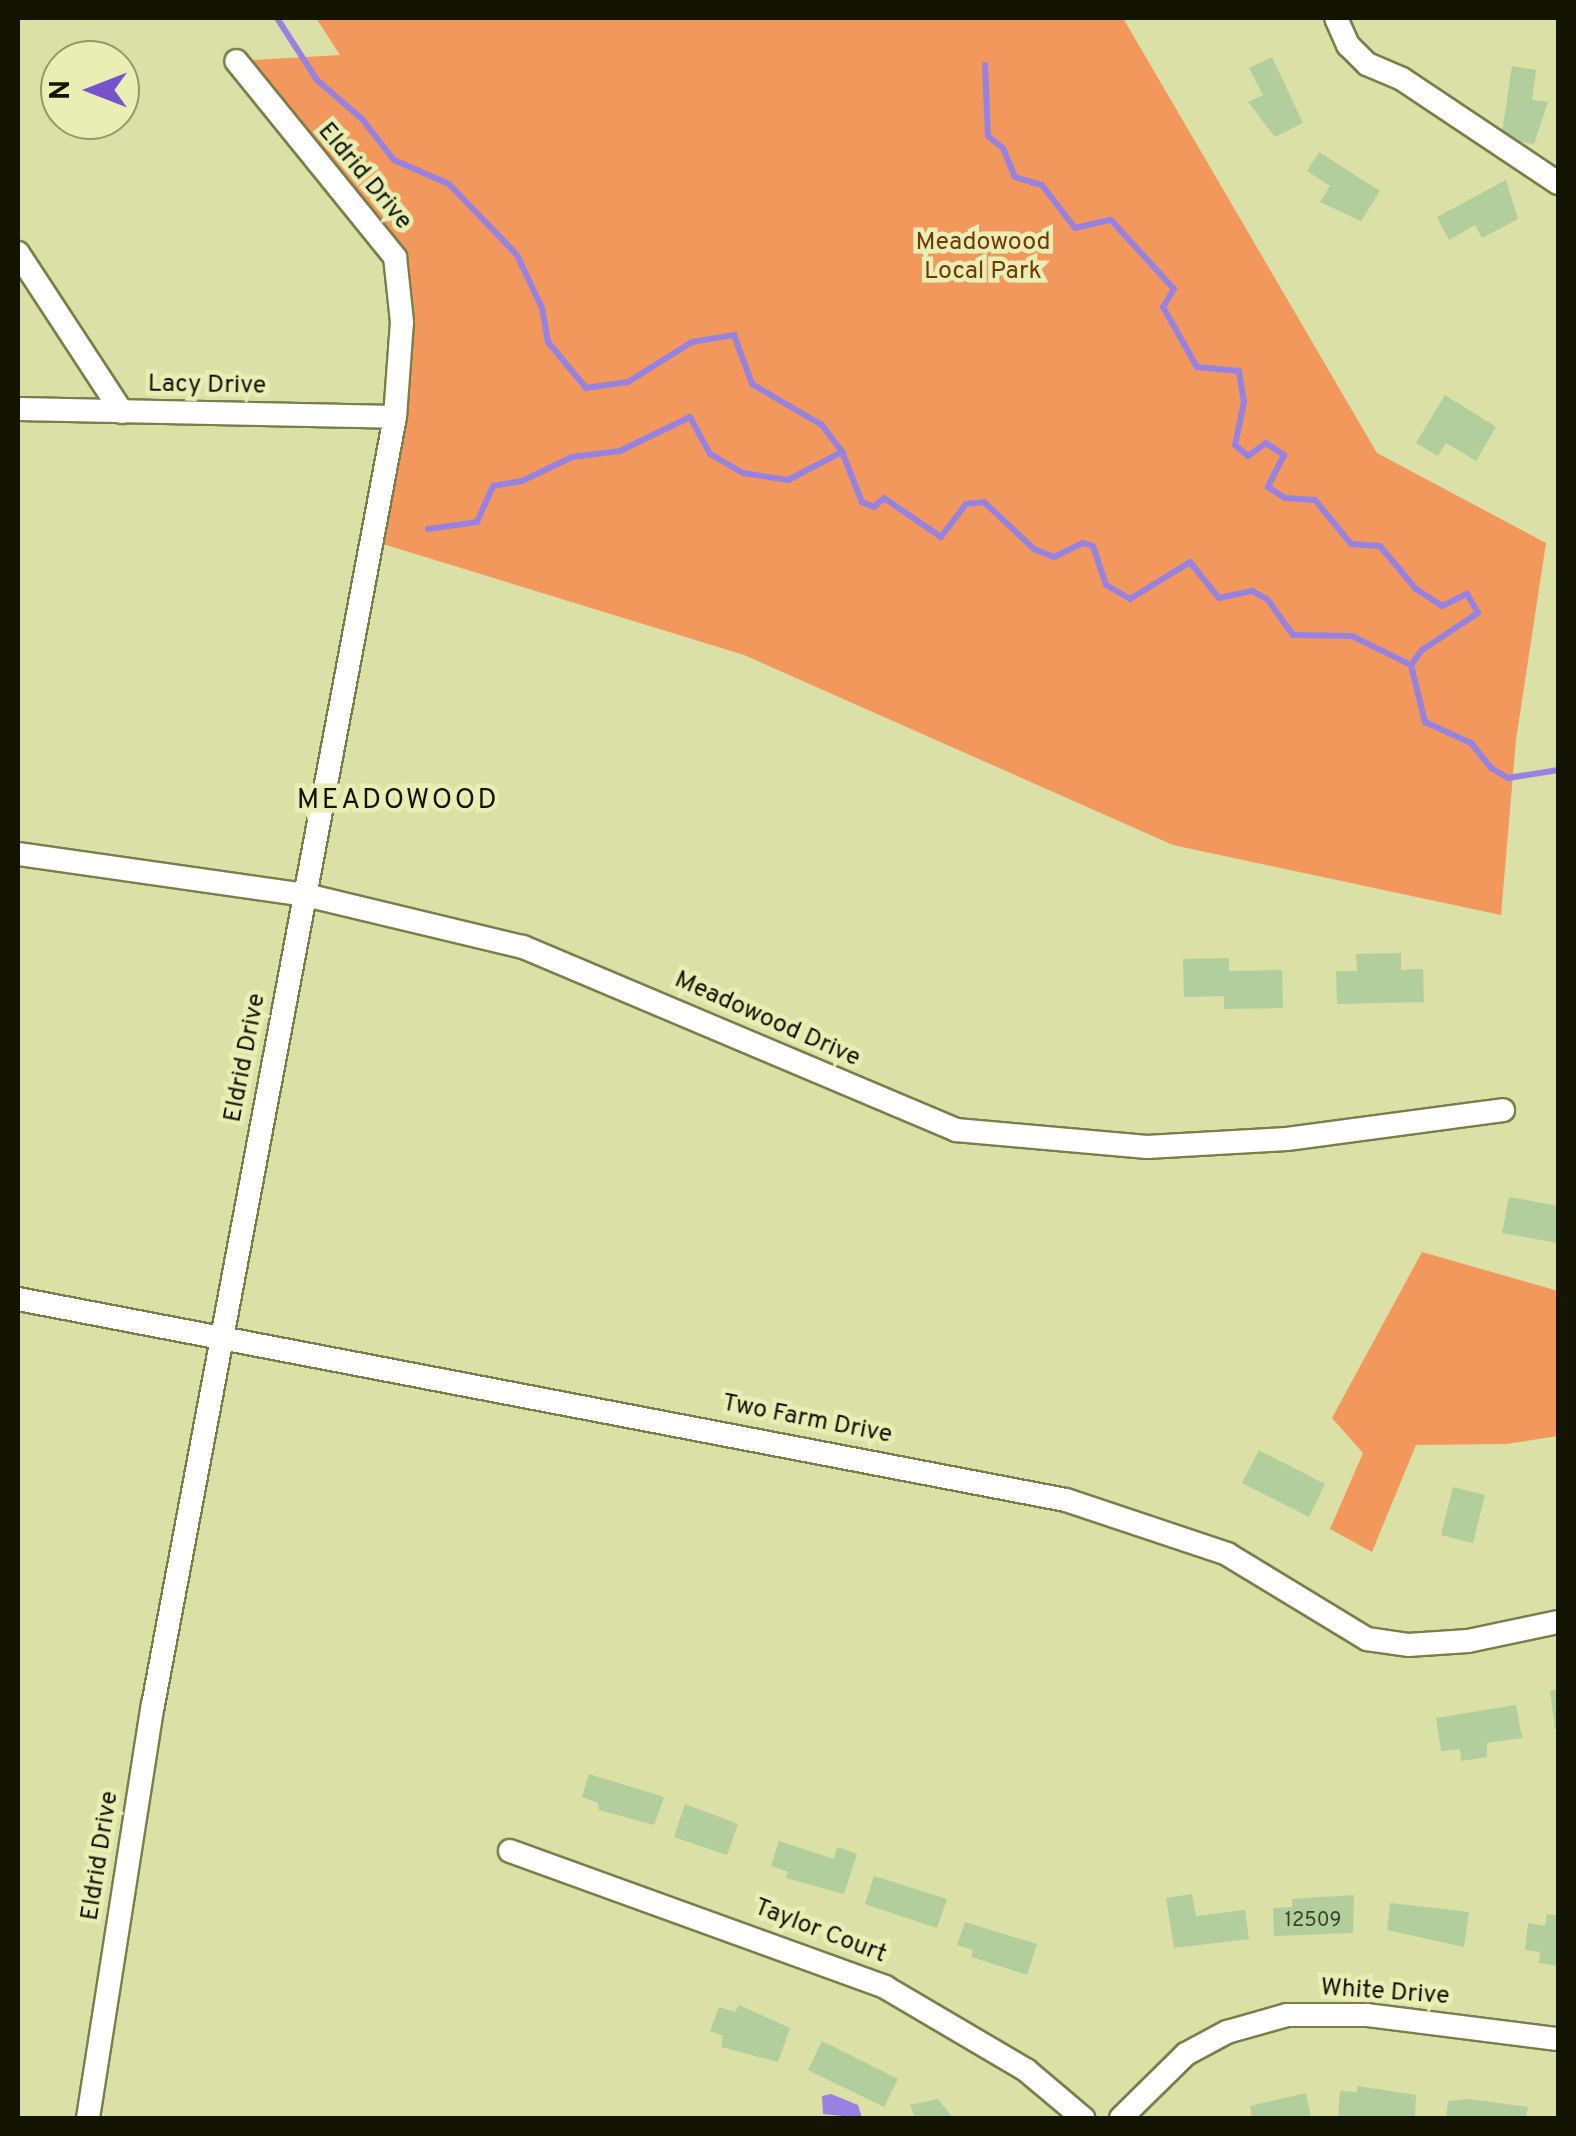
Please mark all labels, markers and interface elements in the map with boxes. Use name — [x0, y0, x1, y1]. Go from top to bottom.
north arrow — [40, 40, 140, 140]
text: N — [44, 80, 80, 100]
street label: Eldrid Drive — [311, 117, 417, 237]
park label: Meadowood Local Park — [915, 229, 1051, 288]
street label: Lacy Drive — [147, 370, 267, 402]
district label: MEADOWOOD — [297, 784, 499, 818]
street label: Meadowood Drive — [669, 966, 865, 1074]
street label: Eldrid Drive — [219, 991, 273, 1125]
street label: Two Farm Drive — [720, 1389, 894, 1451]
street label: Eldrid Drive — [76, 1789, 126, 1923]
street label: Taylor Court — [750, 1893, 890, 1971]
house number: 12509 — [1285, 1909, 1341, 1933]
street label: White Drive — [1320, 1974, 1450, 2012]

